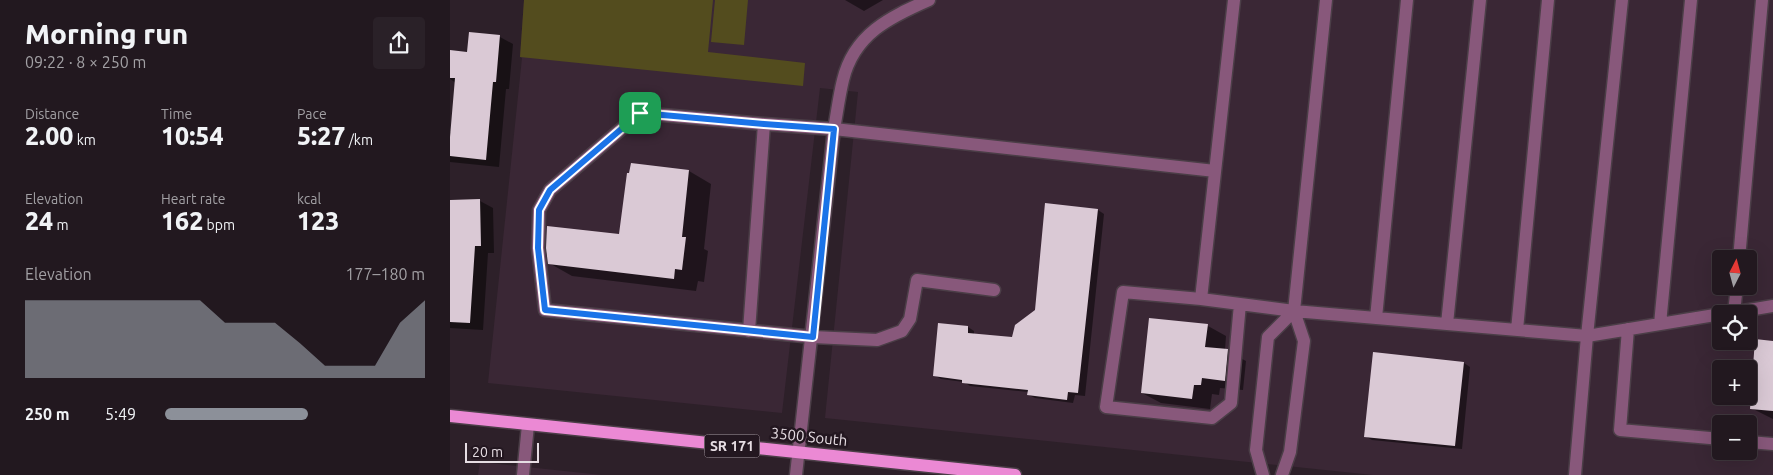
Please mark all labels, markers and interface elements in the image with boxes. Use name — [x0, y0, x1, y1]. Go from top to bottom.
button: share — [373, 17, 425, 69]
text: Morning run — [25, 18, 188, 49]
text: 09:22 · 8 × 250 m — [25, 53, 146, 71]
pin — [619, 92, 661, 134]
icon: arrive — [626, 99, 654, 127]
text: Distance — [25, 106, 79, 122]
text: Time — [161, 106, 192, 122]
text: Pace — [297, 106, 327, 122]
text: 2.00 — [25, 122, 73, 150]
text: 10:54 — [161, 122, 224, 150]
text: 5:27 — [297, 122, 345, 150]
text: km — [73, 132, 96, 148]
text: /km — [345, 132, 373, 148]
text: Elevation — [25, 191, 83, 207]
text: Heart rate — [161, 191, 225, 207]
text: kcal — [297, 191, 321, 207]
text: 24 — [25, 207, 53, 235]
text: 162 — [161, 207, 203, 235]
text: 123 — [297, 207, 339, 235]
text: m — [53, 217, 69, 233]
text: bpm — [203, 217, 235, 233]
north arrow — [1712, 250, 1758, 295]
map controls — [1712, 250, 1757, 460]
text: Elevation — [25, 265, 92, 283]
text: 177–180 m — [345, 265, 425, 283]
button: locate — [1712, 305, 1757, 350]
button: + — [1712, 360, 1757, 405]
text: 250 m — [25, 405, 70, 423]
text: 5:49 — [105, 405, 136, 423]
button: − — [1712, 415, 1757, 460]
street label: 3500 South — [770, 424, 848, 449]
road number: SR 171 — [704, 434, 760, 458]
scale bar — [465, 440, 539, 463]
text: 20 m — [472, 444, 503, 460]

